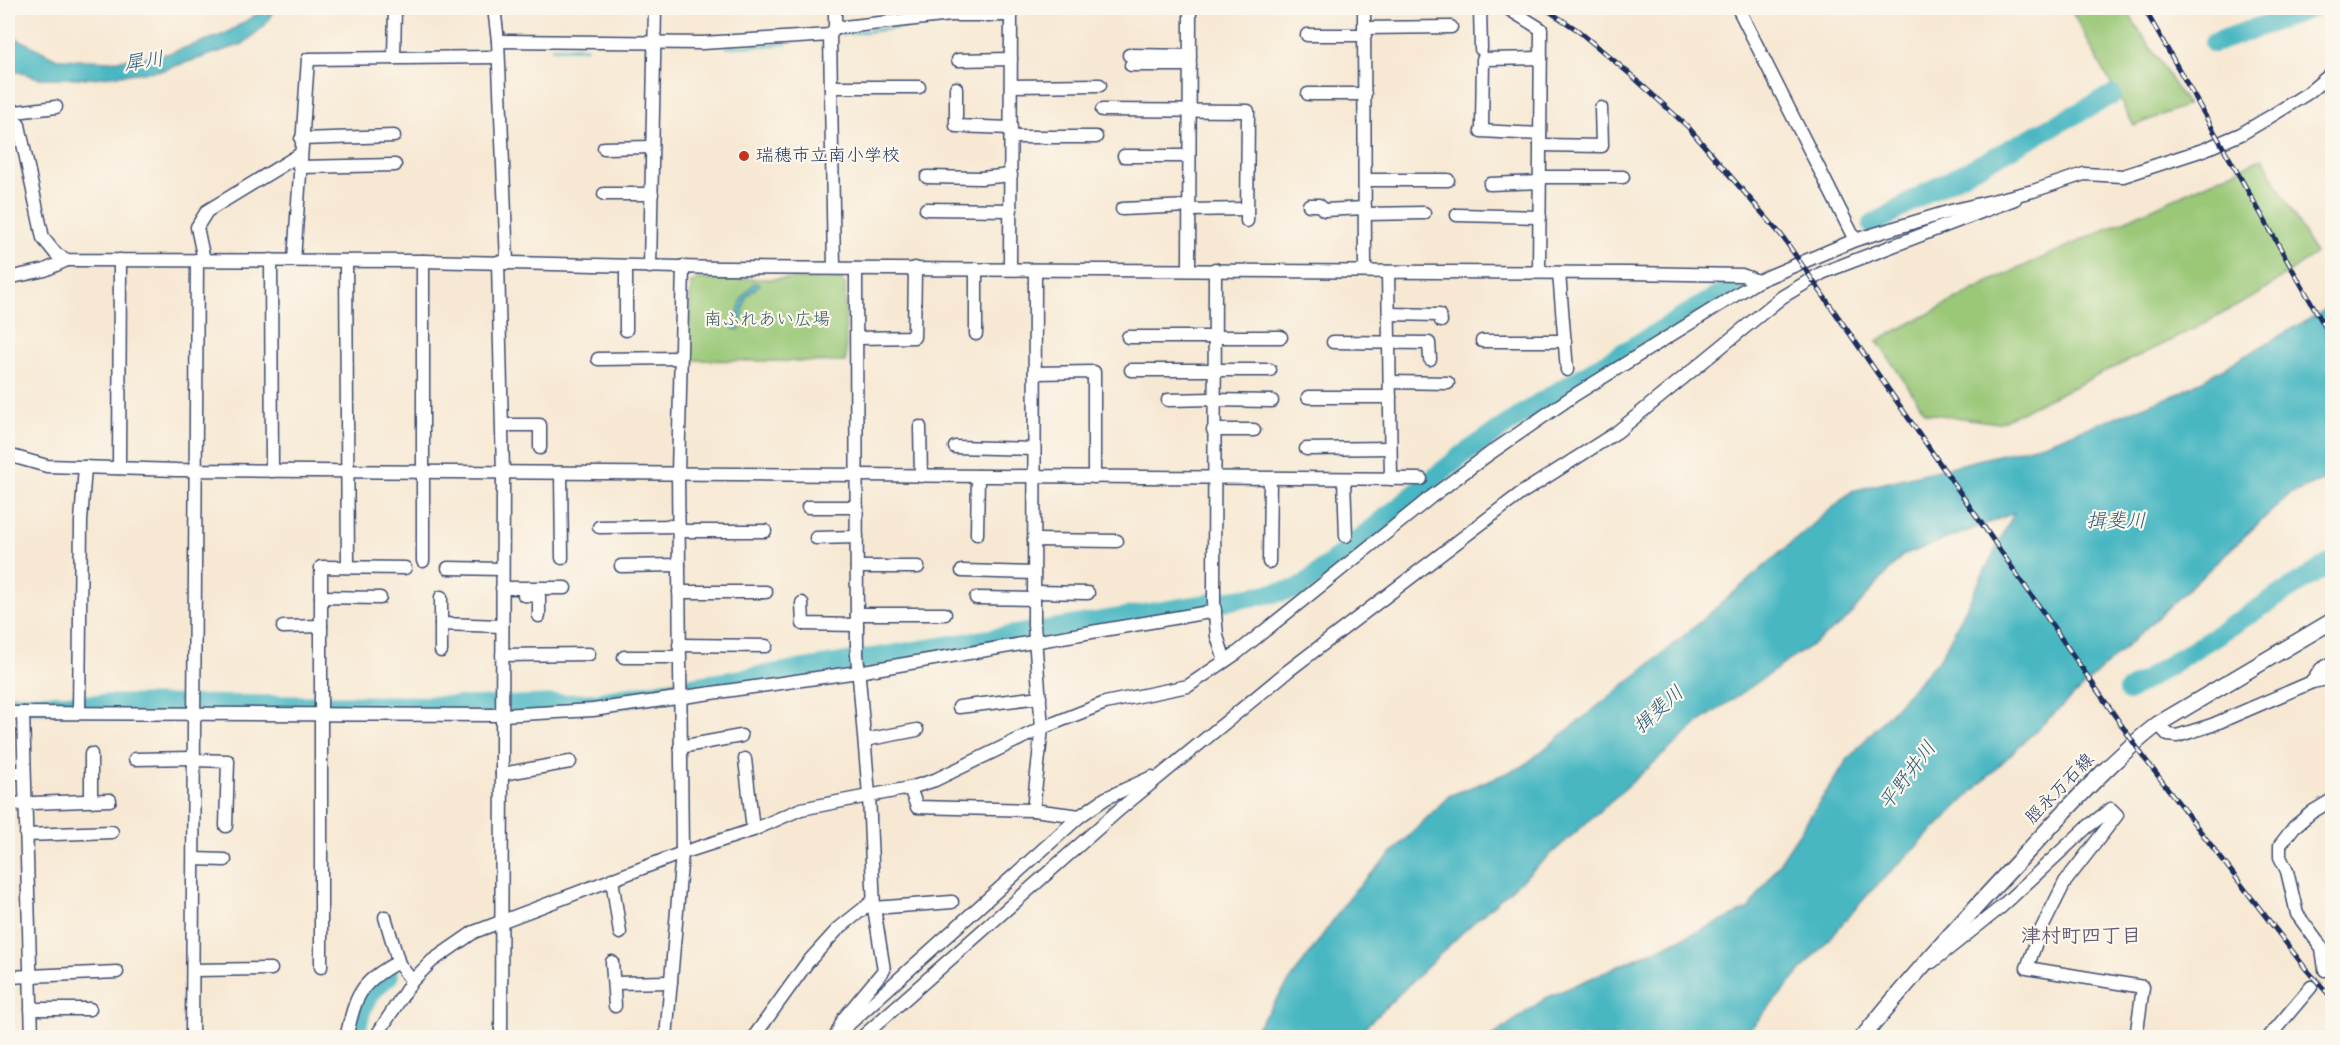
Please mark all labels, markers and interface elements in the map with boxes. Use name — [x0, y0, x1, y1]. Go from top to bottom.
water label: 犀川 — [122, 46, 166, 78]
place label: 瑞穂市立南小学校 — [756, 144, 900, 168]
marker: 瑞穂市立南小学校 — [737, 149, 751, 163]
park label: 南ふれあい広場 — [704, 308, 830, 332]
water label: 揖斐川 — [2086, 508, 2146, 535]
water label: 揖斐川 — [1628, 680, 1690, 740]
water label: 平野井川 — [1873, 736, 1943, 816]
street label: 脛永万石線 — [2020, 748, 2100, 830]
district label: 津村町四丁目 — [2021, 923, 2141, 950]

